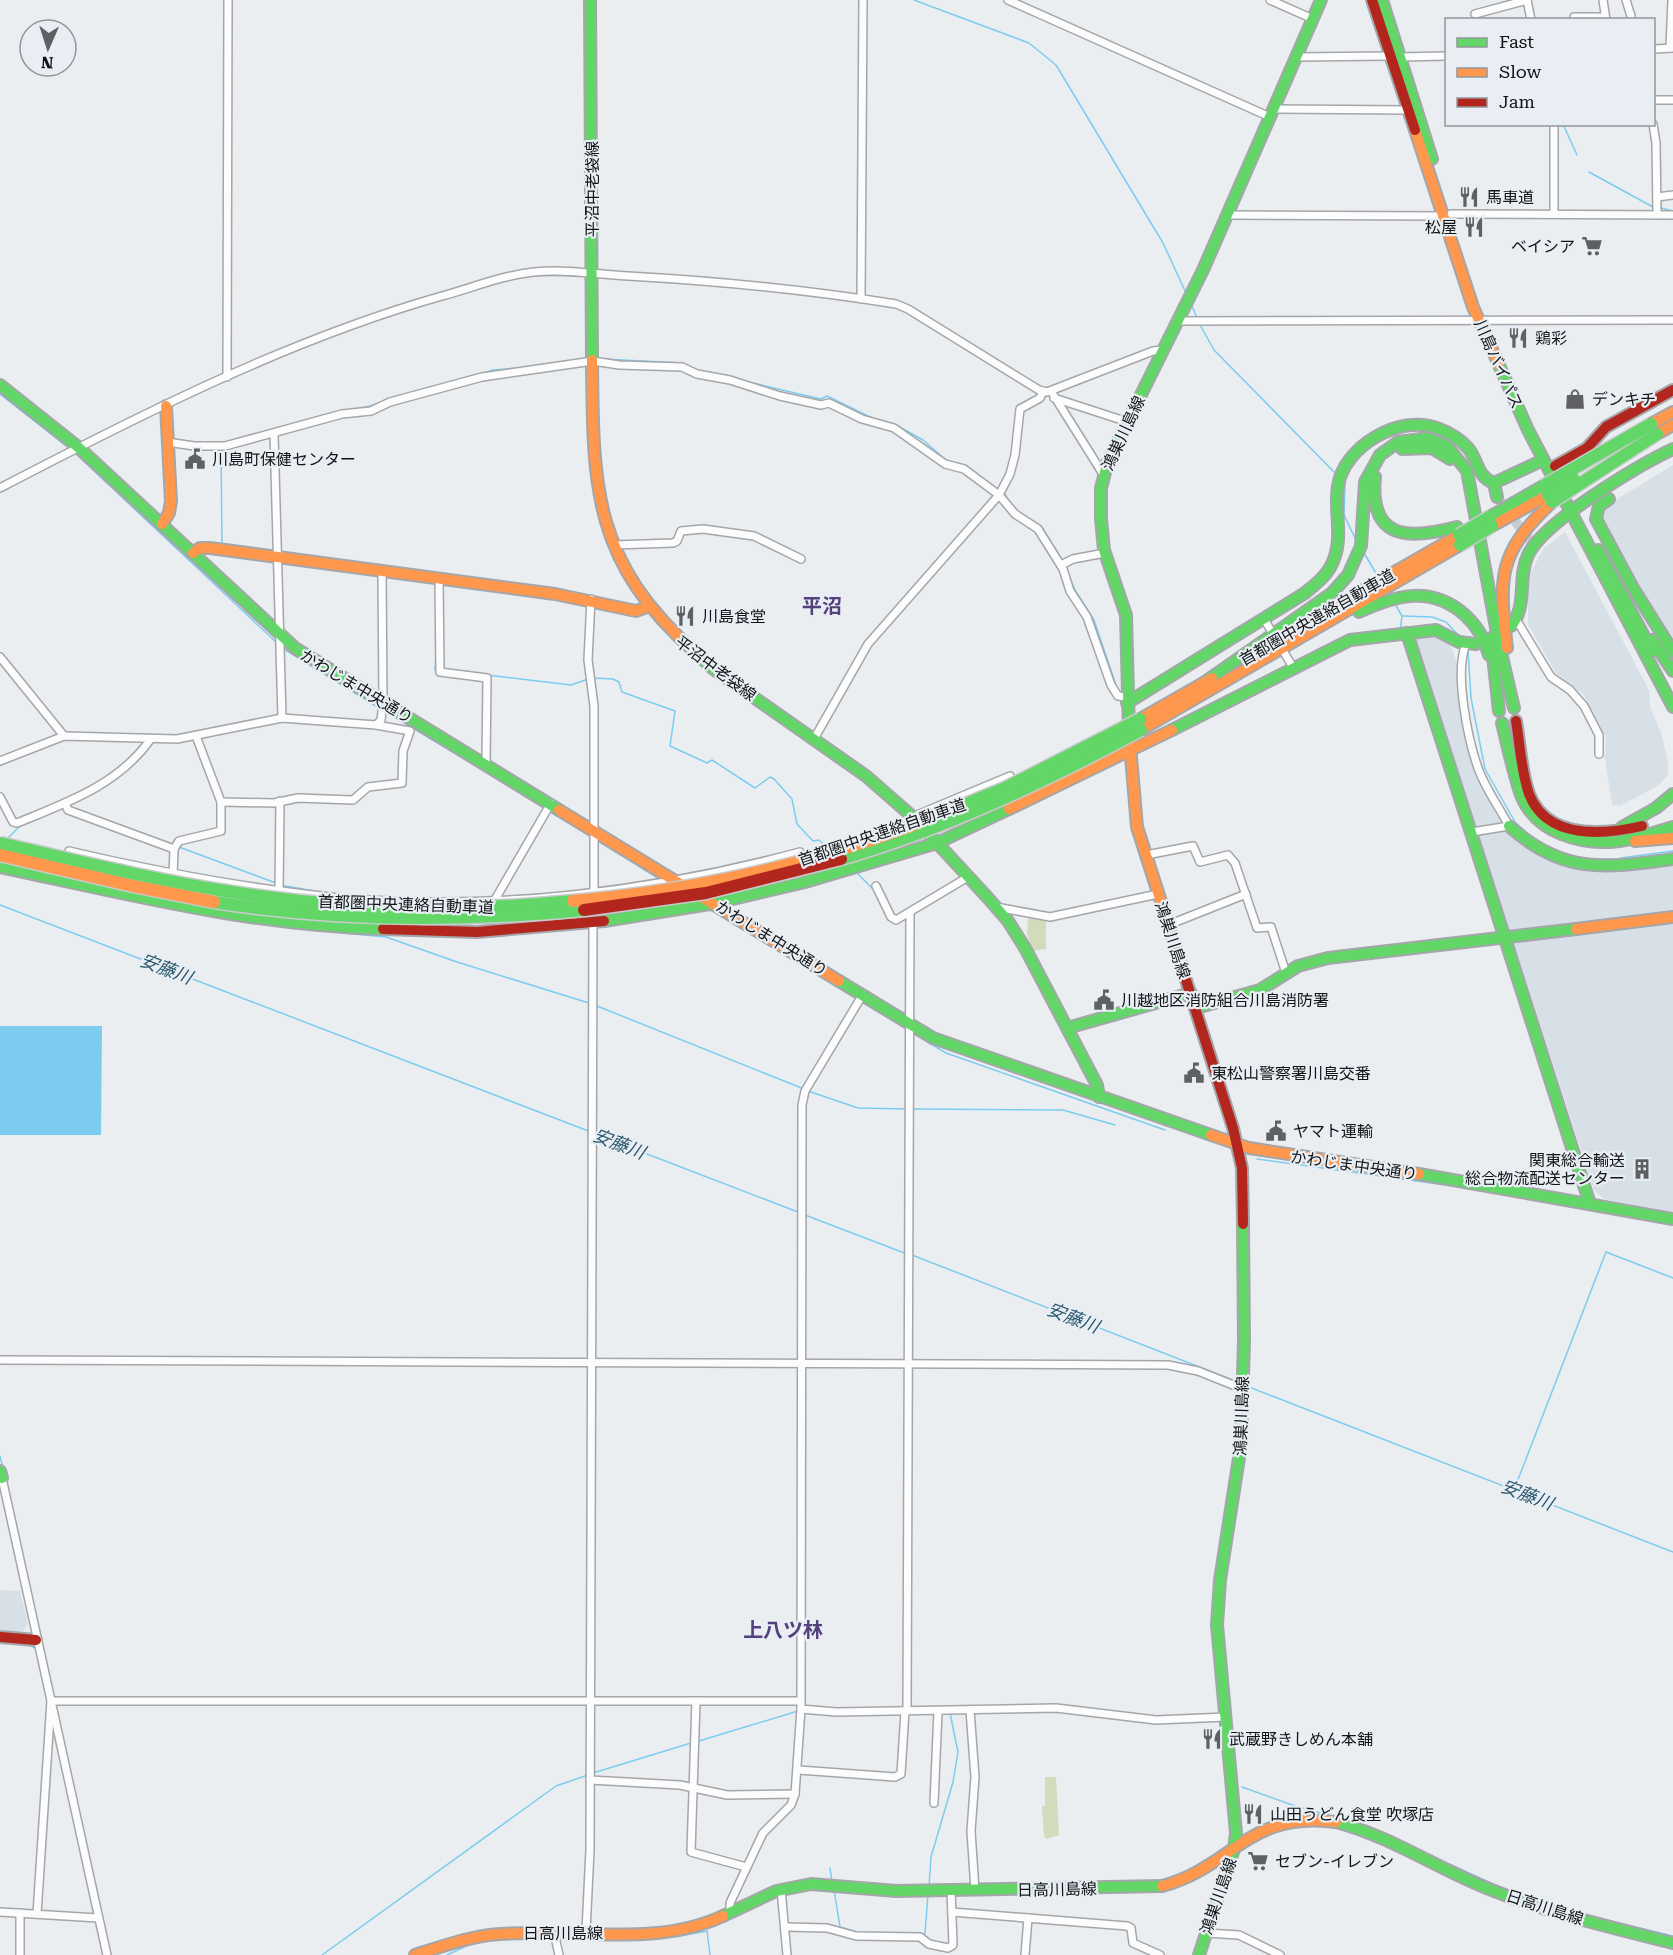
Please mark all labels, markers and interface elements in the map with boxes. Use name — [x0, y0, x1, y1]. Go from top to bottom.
north arrow — [18, 18, 78, 78]
legend — [1445, 18, 1655, 126]
text: Fast — [1499, 31, 1534, 52]
text: N — [41, 53, 54, 72]
text: Slow — [1499, 61, 1541, 82]
text: Jam — [1499, 91, 1535, 112]
street label: 平沼中老袋線 — [583, 141, 602, 237]
restaurant icon: 馬車道 — [1457, 185, 1481, 209]
place label: 馬車道 — [1486, 188, 1534, 207]
restaurant icon: 松屋 — [1462, 215, 1486, 239]
place label: 松屋 — [1425, 218, 1457, 237]
supermarket icon: ベイシア — [1580, 234, 1604, 258]
place label: ベイシア — [1511, 237, 1575, 256]
street label: 川島バイパス — [1470, 317, 1527, 412]
restaurant icon: 鶏彩 — [1506, 326, 1530, 350]
place label: 鶏彩 — [1535, 329, 1567, 348]
shop icon: デンキチ — [1563, 387, 1587, 411]
place label: デンキチ — [1592, 390, 1656, 409]
street label: 鴻巣川島線 — [1098, 393, 1149, 473]
public building icon: 川島町保健センター — [183, 447, 207, 471]
place label: 川島町保健センター — [212, 450, 356, 469]
street label: 首都圏中央連絡自動車道 — [1236, 565, 1398, 670]
district label: 平沼 — [802, 594, 842, 618]
restaurant icon: 川島食堂 — [673, 604, 697, 628]
place label: 川島食堂 — [702, 607, 766, 626]
street label: 平沼中老袋線 — [672, 632, 760, 705]
street label: かわじま中央通り — [297, 645, 417, 728]
street label: 首都圏中央連絡自動車道 — [796, 795, 968, 870]
street label: 首都圏中央連絡自動車道 — [318, 892, 494, 917]
street label: かわじま中央通り — [712, 896, 831, 980]
street label: 鴻巣川島線 — [1151, 899, 1194, 981]
water label: 安藤川 — [137, 949, 197, 989]
public building icon: 川越地区消防組合川島消防署 — [1092, 988, 1116, 1012]
place label: 川越地区消防組合川島消防署 — [1121, 991, 1329, 1010]
public building icon: 東松山警察署川島交番 — [1182, 1061, 1206, 1085]
place label: 東松山警察署川島交番 — [1211, 1064, 1371, 1083]
public building icon: ヤマト運輸 — [1264, 1119, 1288, 1143]
place label: ヤマト運輸 — [1293, 1122, 1373, 1141]
water label: 安藤川 — [590, 1124, 650, 1164]
street label: かわじま中央通り — [1289, 1147, 1419, 1184]
place label: 関東総合輸送 総合物流配送センター — [1465, 1151, 1625, 1188]
building icon: 関東総合輸送 総合物流配送センター — [1630, 1157, 1654, 1181]
water label: 安藤川 — [1044, 1298, 1104, 1338]
street label: 鴻巣川島線 — [1231, 1376, 1252, 1456]
water label: 安藤川 — [1498, 1475, 1558, 1515]
district label: 上八ツ林 — [743, 1618, 823, 1642]
restaurant icon: 武蔵野きしめん本舗 — [1200, 1727, 1224, 1751]
place label: 武蔵野きしめん本舗 — [1229, 1730, 1373, 1749]
restaurant icon: 山田うどん食堂 吹塚店 — [1241, 1802, 1265, 1826]
place label: 山田うどん食堂 吹塚店 — [1270, 1805, 1434, 1824]
supermarket icon: セブン-イレブン — [1246, 1849, 1270, 1873]
place label: セブン-イレブン — [1275, 1852, 1394, 1871]
street label: 鴻巣川島線 — [1196, 1855, 1240, 1937]
street label: 日高川島線 — [1017, 1879, 1097, 1900]
street label: 日高川島線 — [1504, 1886, 1586, 1929]
street label: 日高川島線 — [523, 1924, 603, 1943]

